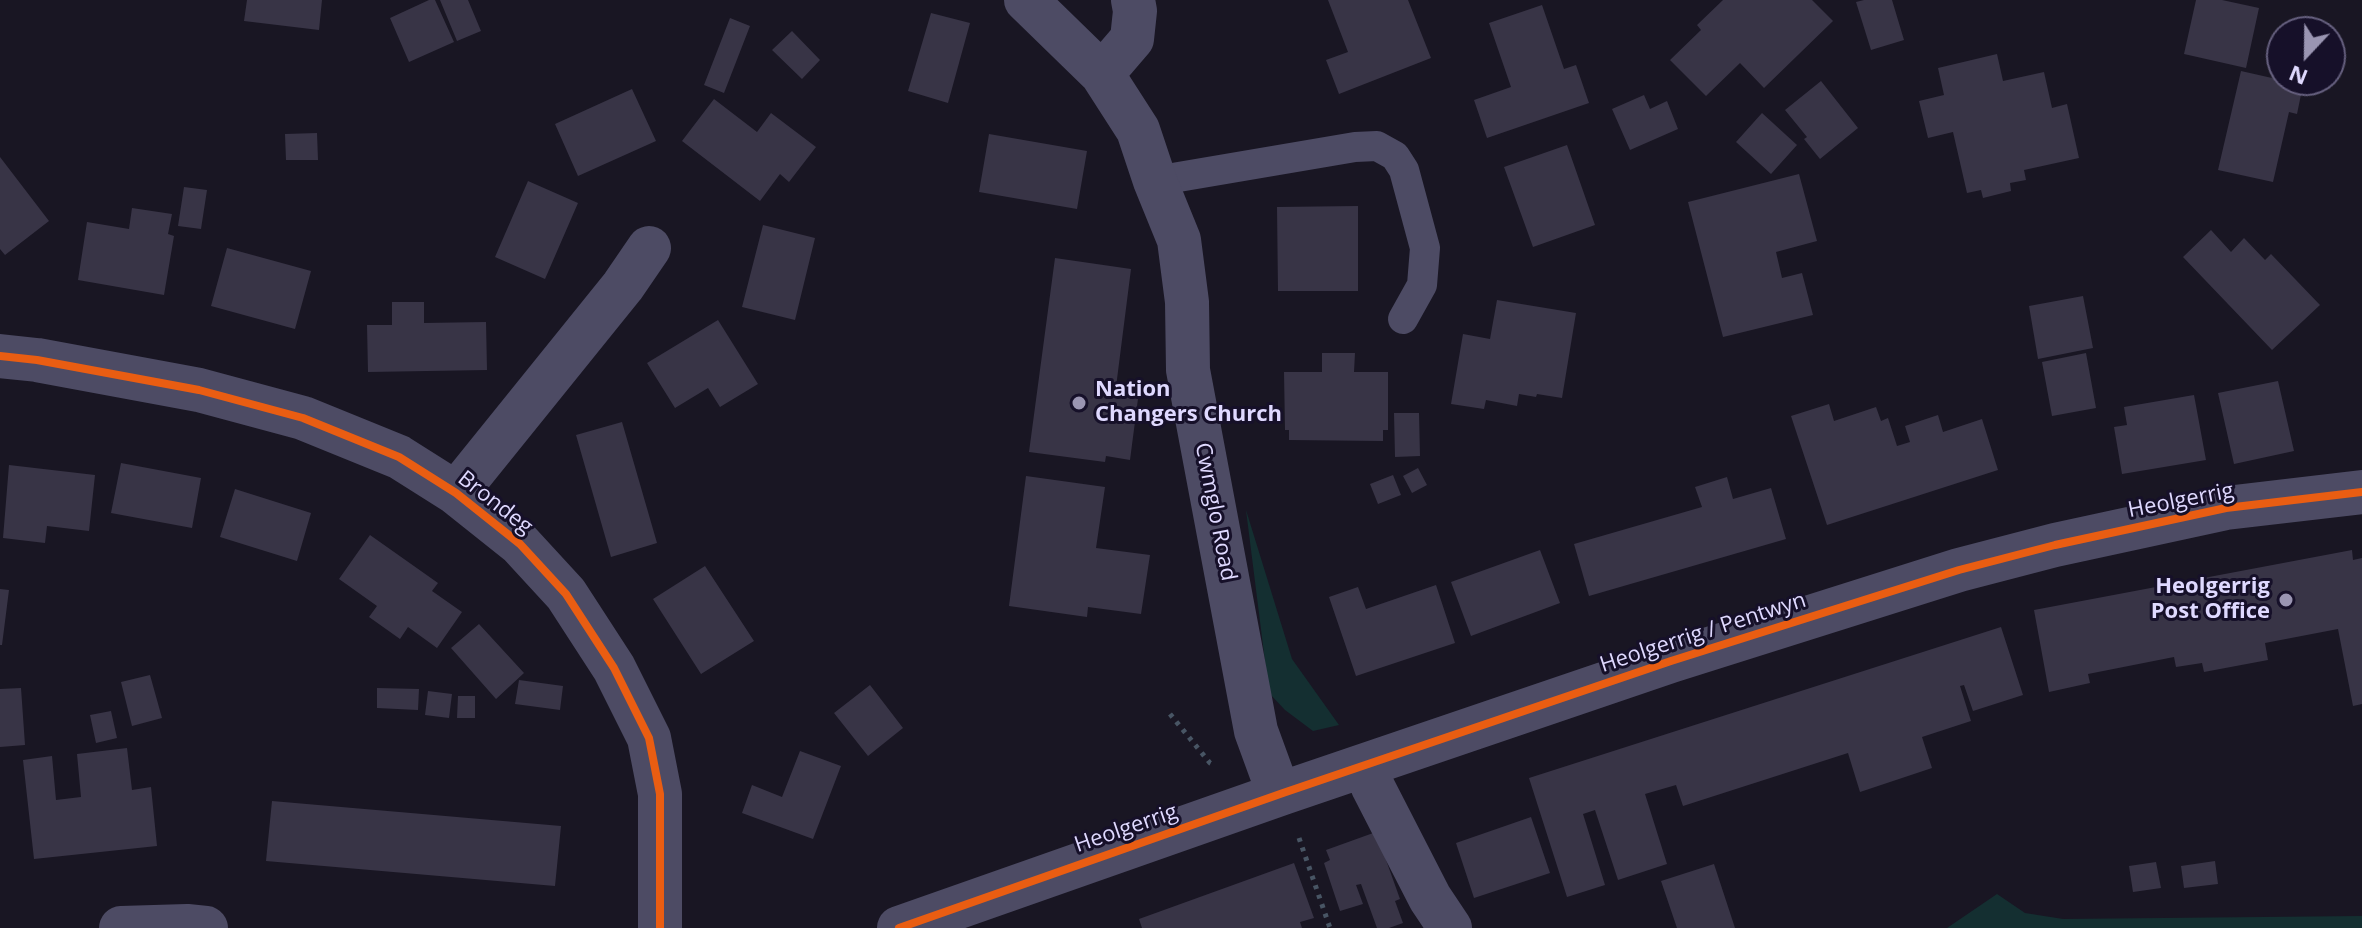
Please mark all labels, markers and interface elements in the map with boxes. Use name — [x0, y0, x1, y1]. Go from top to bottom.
north arrow — [2266, 16, 2346, 96]
text: N — [2284, 59, 2312, 94]
place label: Nation Changers Church — [1095, 377, 1282, 428]
marker: Nation Changers Church — [1070, 394, 1088, 412]
street label: Cwmglo Road — [1189, 441, 1241, 583]
street label: Brondeg — [452, 466, 538, 540]
street label: Heolgerrig — [2126, 478, 2236, 524]
place label: Heolgerrig Post Office — [2151, 574, 2270, 626]
street label: Heolgerrig / Pentwyn — [1597, 587, 1809, 679]
marker: Heolgerrig Post Office — [2277, 591, 2295, 609]
street label: Heolgerrig — [1071, 799, 1181, 859]

